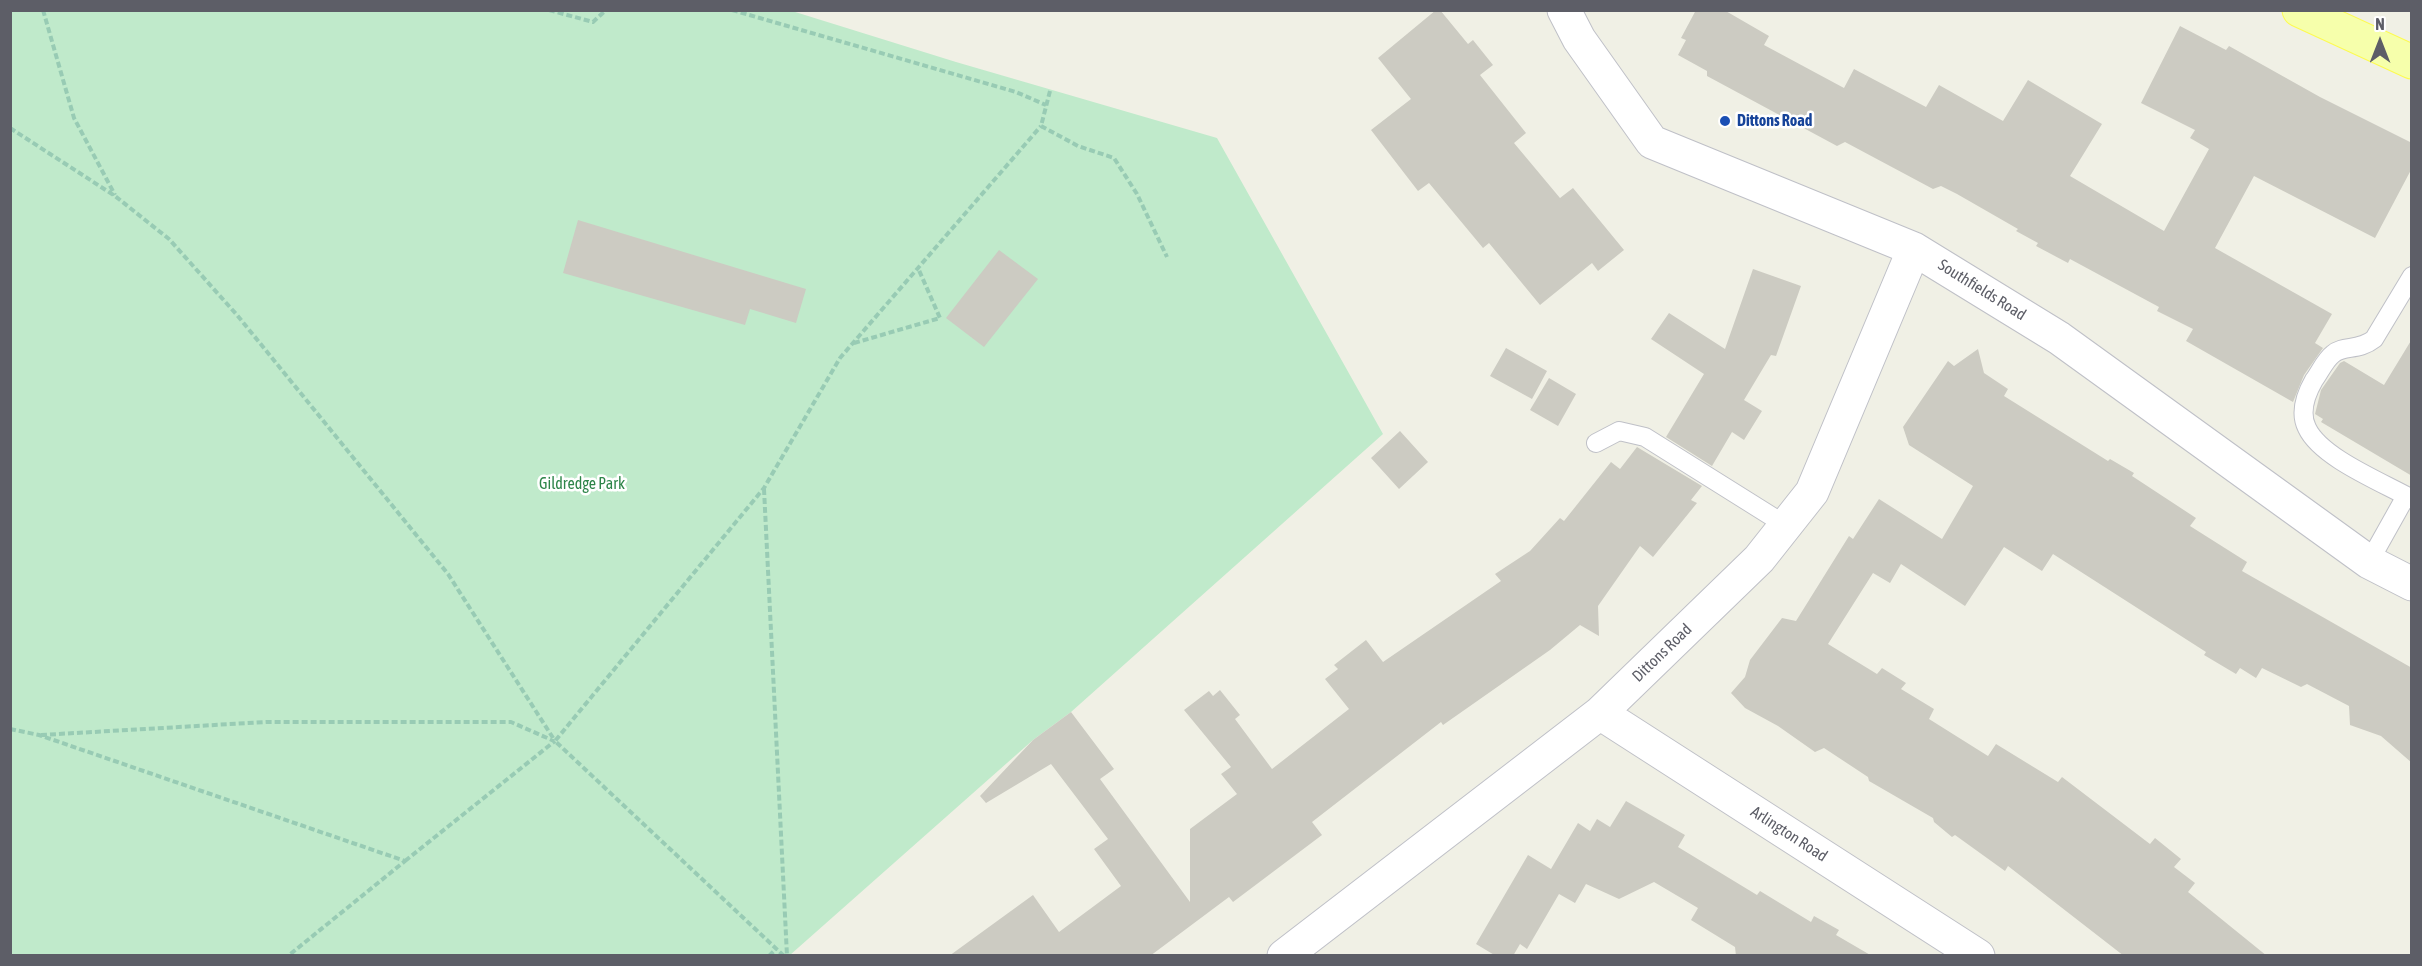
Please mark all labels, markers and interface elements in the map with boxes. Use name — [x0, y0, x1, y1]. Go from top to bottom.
north arrow — [2350, 12, 2410, 72]
text: N — [2375, 15, 2385, 33]
place label: Dittons Road — [1737, 111, 1812, 131]
marker: Dittons Road — [1718, 114, 1732, 128]
street label: Southfields Road — [1935, 255, 2029, 325]
park label: Gildredge Park — [539, 474, 625, 494]
street label: Dittons Road — [1628, 620, 1696, 686]
street label: Arlington Road — [1747, 802, 1831, 866]

